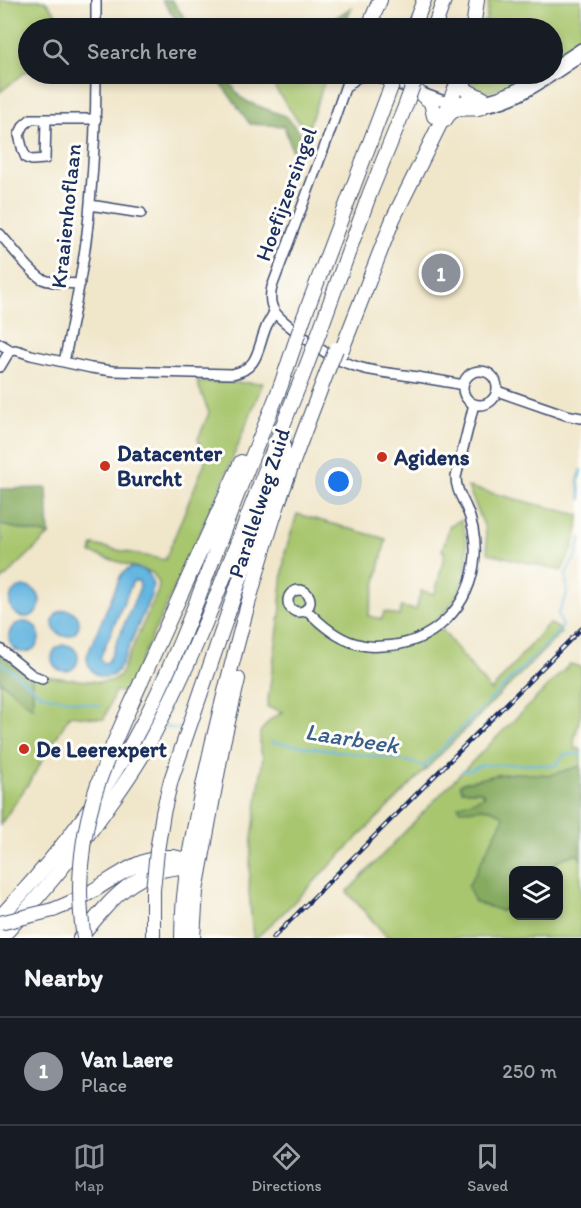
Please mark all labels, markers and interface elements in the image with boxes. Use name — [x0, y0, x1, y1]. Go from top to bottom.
search box — [18, 18, 563, 84]
icon: search — [39, 35, 72, 68]
text: Search here — [87, 38, 197, 65]
street label: Hoefijzersingel — [249, 123, 323, 265]
street label: Kraaienhoflaan — [45, 142, 87, 290]
pin: 1 — [422, 250, 460, 296]
street label: Parallelweg Zuid — [222, 425, 296, 581]
place label: Datacenter Burcht — [117, 440, 223, 492]
place label: Agidens — [393, 444, 470, 471]
marker: Agidens — [375, 450, 389, 464]
marker: Datacenter Burcht — [98, 459, 112, 473]
your location — [324, 467, 353, 496]
water label: Laarbeek — [303, 716, 402, 760]
place label: De Leerexpert — [36, 736, 168, 763]
marker: De Leerexpert — [17, 742, 31, 756]
map controls — [509, 866, 563, 920]
button: layers — [509, 866, 563, 920]
text: Nearby — [24, 961, 103, 993]
text: Van Laere — [81, 1046, 173, 1073]
text: 1 — [39, 1059, 48, 1083]
text: 250 m — [502, 1059, 557, 1083]
text: Place — [81, 1073, 127, 1097]
tab: Map — [73, 1140, 106, 1195]
tab: Directions — [251, 1140, 322, 1195]
tab: Saved — [467, 1140, 508, 1195]

